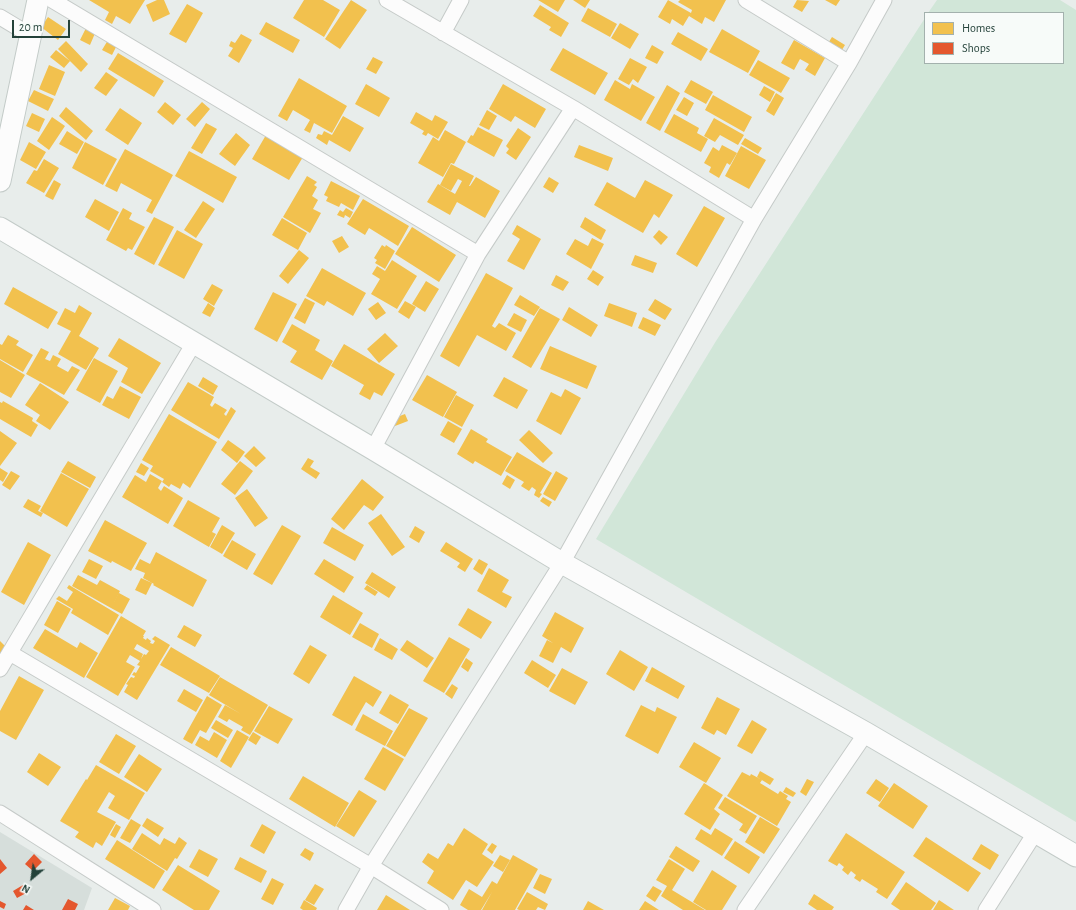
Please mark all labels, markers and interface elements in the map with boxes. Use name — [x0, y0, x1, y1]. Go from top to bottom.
scale bar — [14, 12, 72, 38]
legend — [924, 12, 1064, 64]
text: 20 m — [19, 21, 42, 33]
text: Homes — [962, 22, 995, 34]
text: Shops — [962, 42, 990, 54]
north arrow — [12, 858, 52, 898]
text: N — [20, 882, 32, 896]

